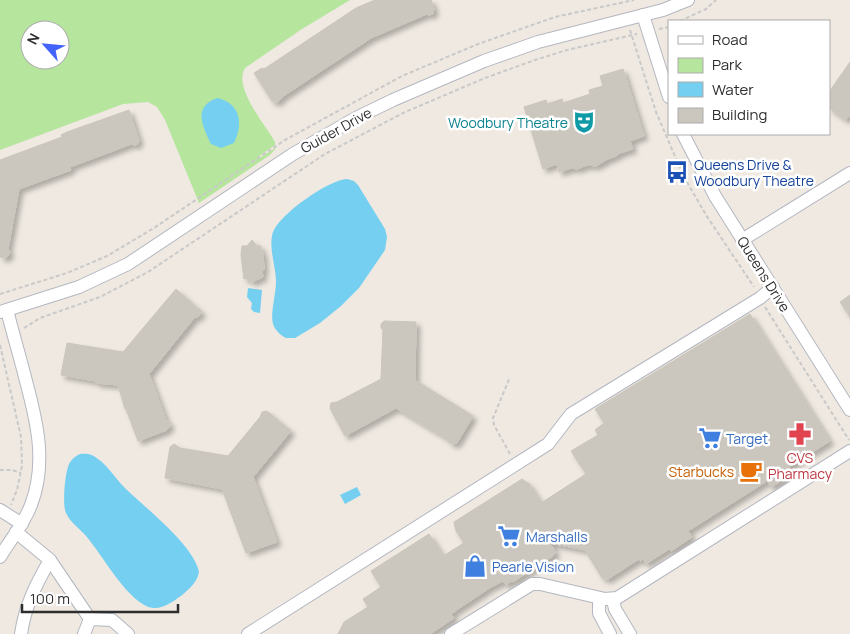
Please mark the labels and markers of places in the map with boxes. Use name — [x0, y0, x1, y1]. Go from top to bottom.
theatre icon: Woodbury Theatre — [571, 109, 597, 135]
place label: Woodbury Theatre — [448, 113, 568, 132]
place label: Queens Drive & Woodbury Theatre — [694, 155, 814, 190]
bus stop icon: Queens Drive & Woodbury Theatre — [664, 159, 690, 185]
pharmacy icon: CVS Pharmacy — [787, 421, 813, 447]
supermarket icon: Target — [697, 425, 723, 451]
place label: Target — [726, 429, 768, 448]
place label: CVS Pharmacy — [768, 448, 833, 483]
cafe icon: Starbucks — [738, 458, 764, 484]
place label: Starbucks — [668, 462, 734, 481]
supermarket icon: Marshalls — [496, 523, 522, 549]
place label: Marshalls — [526, 527, 588, 546]
shop icon: Pearle Vision — [462, 553, 488, 579]
place label: Pearle Vision — [492, 557, 574, 576]

